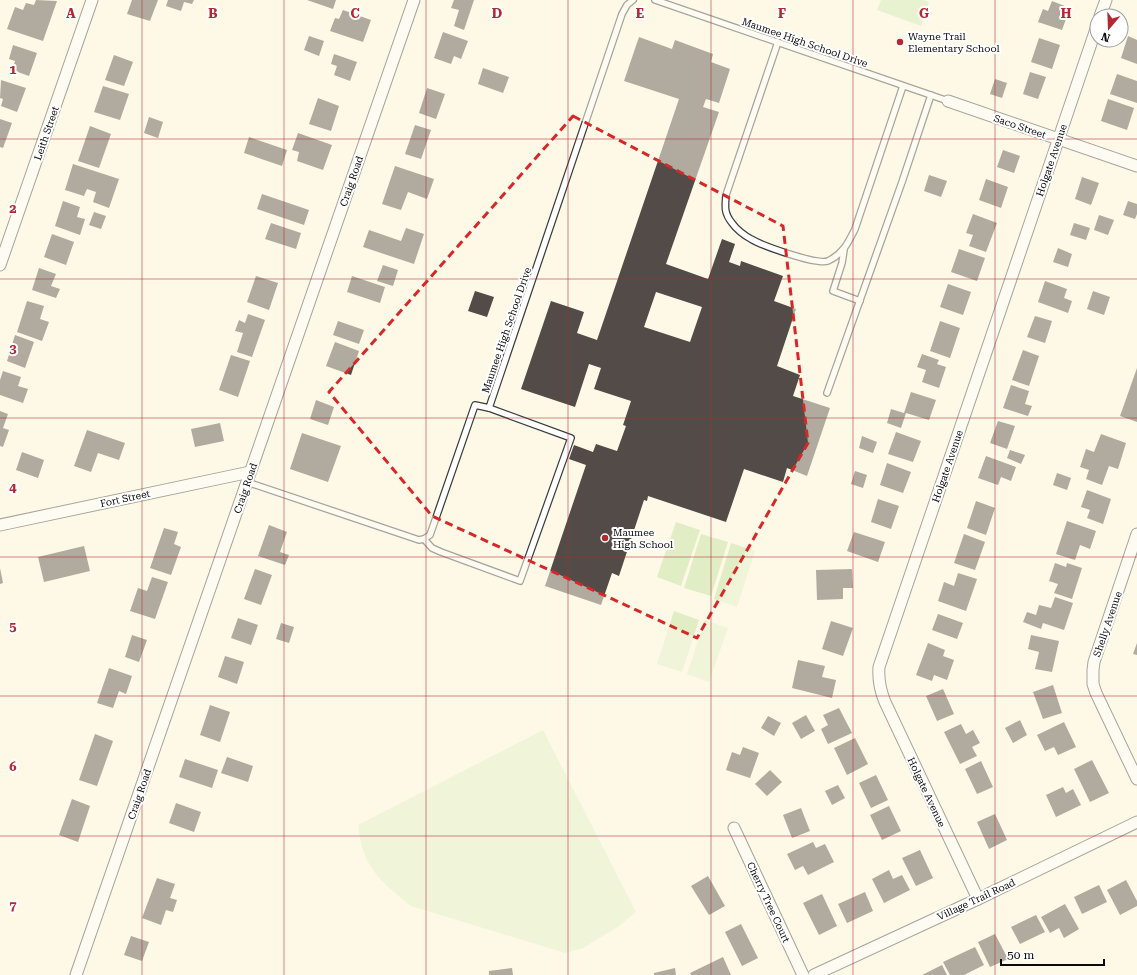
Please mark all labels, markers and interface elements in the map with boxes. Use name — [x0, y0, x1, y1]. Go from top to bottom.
text: A — [66, 6, 76, 21]
text: B — [208, 6, 218, 21]
text: C — [350, 6, 360, 21]
text: D — [492, 6, 502, 21]
text: E — [636, 6, 644, 21]
text: F — [778, 6, 786, 21]
text: G — [919, 6, 929, 21]
text: H — [1061, 6, 1072, 21]
north arrow — [1089, 8, 1129, 48]
street label: Maumee High School Drive — [740, 16, 870, 69]
text: N — [1099, 29, 1112, 45]
place label: Wayne Trail Elementary School — [908, 31, 1000, 54]
marker: Wayne Trail Elementary School — [895, 37, 905, 47]
text: 1 — [9, 62, 17, 77]
street label: Leith Street — [32, 104, 61, 162]
street label: Saco Street — [992, 112, 1048, 141]
street label: Holgate Avenue — [1034, 122, 1069, 198]
street label: Craig Road — [338, 154, 365, 208]
text: 2 — [9, 201, 17, 216]
street label: Maumee High School Drive — [480, 265, 533, 395]
text: 3 — [9, 341, 17, 356]
street label: Holgate Avenue — [930, 428, 965, 504]
street label: Craig Road — [232, 461, 259, 515]
text: 4 — [9, 480, 17, 495]
street label: Fort Street — [99, 488, 151, 509]
place label: Maumee High School — [613, 527, 673, 550]
marker: Maumee High School — [600, 533, 610, 543]
street label: Shelly Avenue — [1091, 589, 1124, 658]
text: 5 — [9, 619, 17, 634]
street label: Holgate Avenue — [906, 756, 948, 829]
text: 6 — [9, 759, 17, 774]
street label: Craig Road — [126, 767, 153, 821]
street label: Cherry Tree Court — [745, 860, 792, 945]
street label: Village Trail Road — [936, 876, 1017, 922]
text: 7 — [9, 898, 17, 913]
scale bar — [1001, 941, 1104, 967]
text: 50 m — [1007, 948, 1034, 962]

